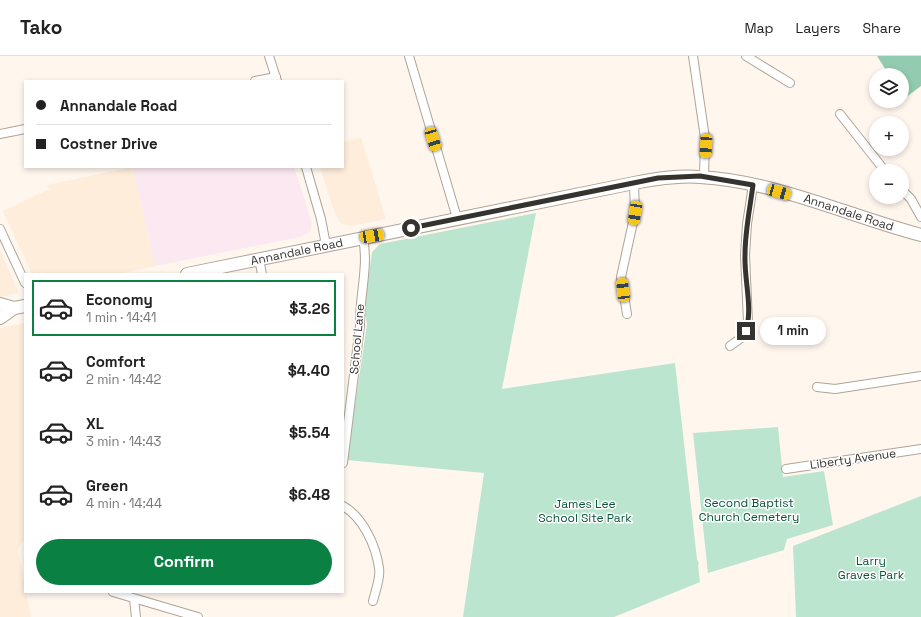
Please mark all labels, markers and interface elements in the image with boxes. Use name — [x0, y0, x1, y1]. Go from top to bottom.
text: Tako — [20, 15, 62, 40]
text: Map — [744, 19, 774, 37]
text: Layers — [796, 19, 840, 37]
text: Share — [862, 19, 901, 37]
map controls — [869, 68, 909, 204]
button: layers — [869, 68, 909, 108]
text: Annandale Road — [60, 96, 177, 115]
button: + — [869, 116, 909, 156]
car — [424, 126, 442, 152]
text: Costner Drive — [60, 134, 158, 153]
car — [699, 134, 713, 158]
button: − — [869, 164, 909, 204]
car — [766, 183, 792, 201]
street label: Annandale Road — [802, 190, 896, 235]
car — [627, 200, 643, 226]
route start — [402, 219, 420, 237]
car — [359, 228, 385, 244]
street label: Annandale Road — [249, 234, 344, 269]
car — [616, 277, 630, 303]
icon: car — [38, 290, 74, 326]
text: Economy — [86, 290, 153, 309]
text: $3.26 — [289, 299, 330, 318]
street label: School Lane — [346, 303, 368, 375]
text: 1 min · 14:41 — [86, 309, 156, 326]
callout: 1 min — [760, 317, 826, 345]
route end — [737, 322, 755, 340]
text: 1 min — [777, 322, 809, 339]
icon: car — [38, 352, 74, 388]
text: Comfort — [86, 352, 146, 371]
text: $4.40 — [288, 361, 330, 380]
text: 2 min · 14:42 — [86, 371, 161, 388]
icon: car — [38, 414, 74, 450]
text: XL — [86, 414, 104, 433]
text: $5.54 — [289, 423, 330, 442]
text: 3 min · 14:43 — [86, 433, 161, 450]
street label: Liberty Avenue — [809, 445, 897, 473]
icon: car — [38, 476, 74, 512]
text: Green — [86, 476, 128, 495]
text: $6.48 — [289, 485, 330, 504]
text: 4 min · 14:44 — [86, 495, 162, 512]
park label: Second Baptist Church Cemetery — [699, 495, 799, 525]
park label: James Lee School Site Park — [538, 496, 632, 526]
button: Confirm — [36, 539, 332, 585]
park label: Larry Graves Park — [838, 553, 905, 583]

